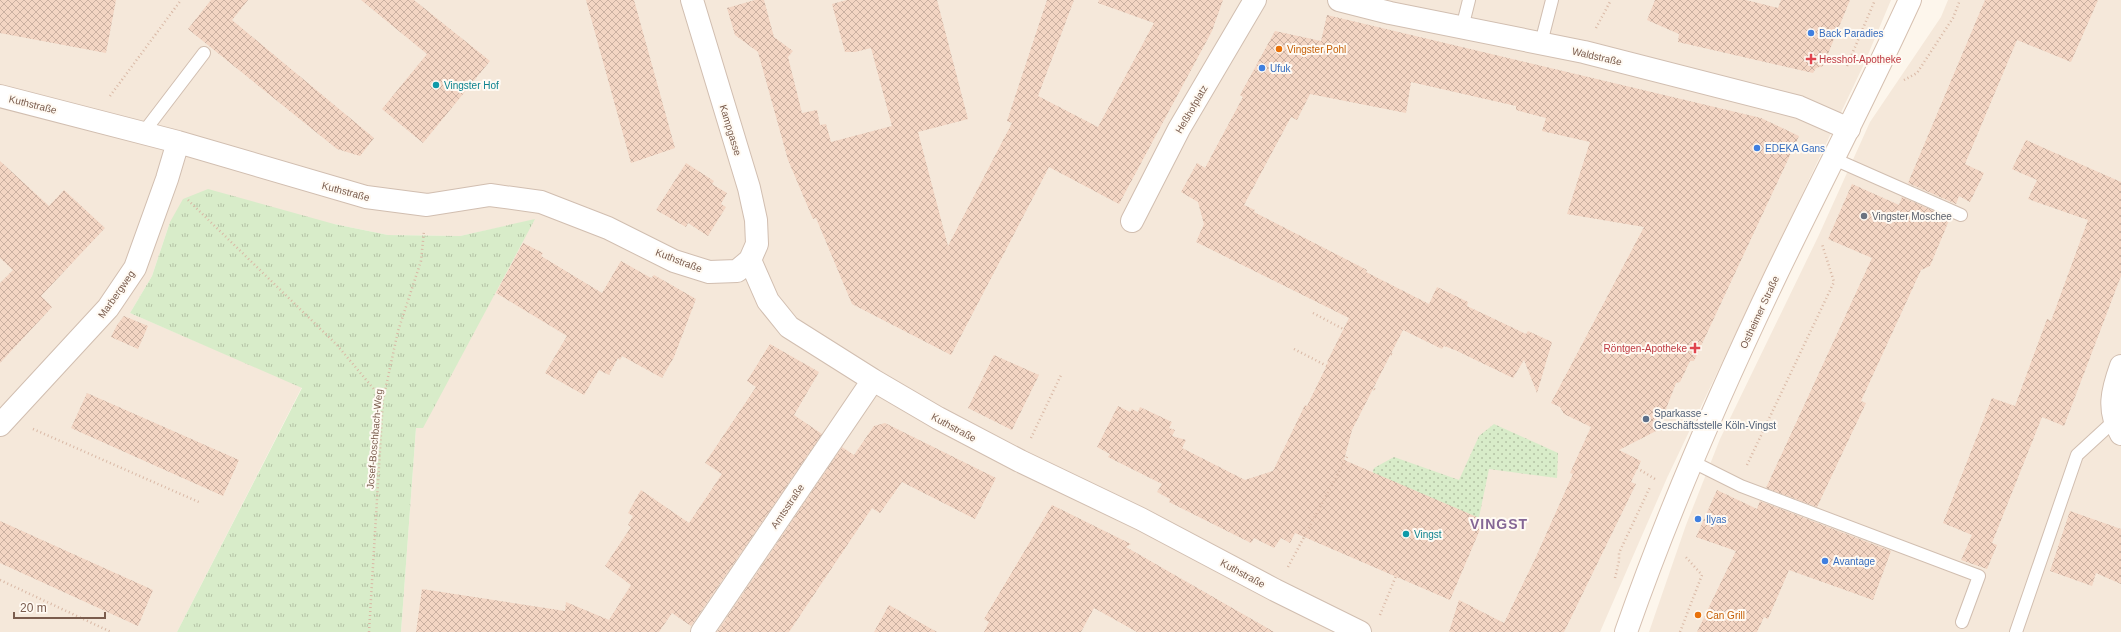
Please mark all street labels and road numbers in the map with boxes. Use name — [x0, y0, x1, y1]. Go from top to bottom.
street label: Waldstraße — [1571, 45, 1623, 68]
street label: Heßhofplatz — [1173, 83, 1210, 135]
street label: Kuthstraße — [8, 93, 58, 116]
street label: Kampgasse — [718, 103, 744, 157]
street label: Kuthstraße — [321, 180, 371, 203]
street label: Kuthstraße — [654, 247, 704, 275]
street label: Marbergweg — [96, 268, 137, 320]
street label: Ostheimer Straße — [1738, 274, 1781, 350]
street label: Josef-Boschbach-Weg — [365, 389, 384, 490]
street label: Kuthstraße — [930, 411, 978, 444]
street label: Amtsstraße — [769, 482, 807, 531]
street label: Kuthstraße — [1219, 557, 1267, 590]

